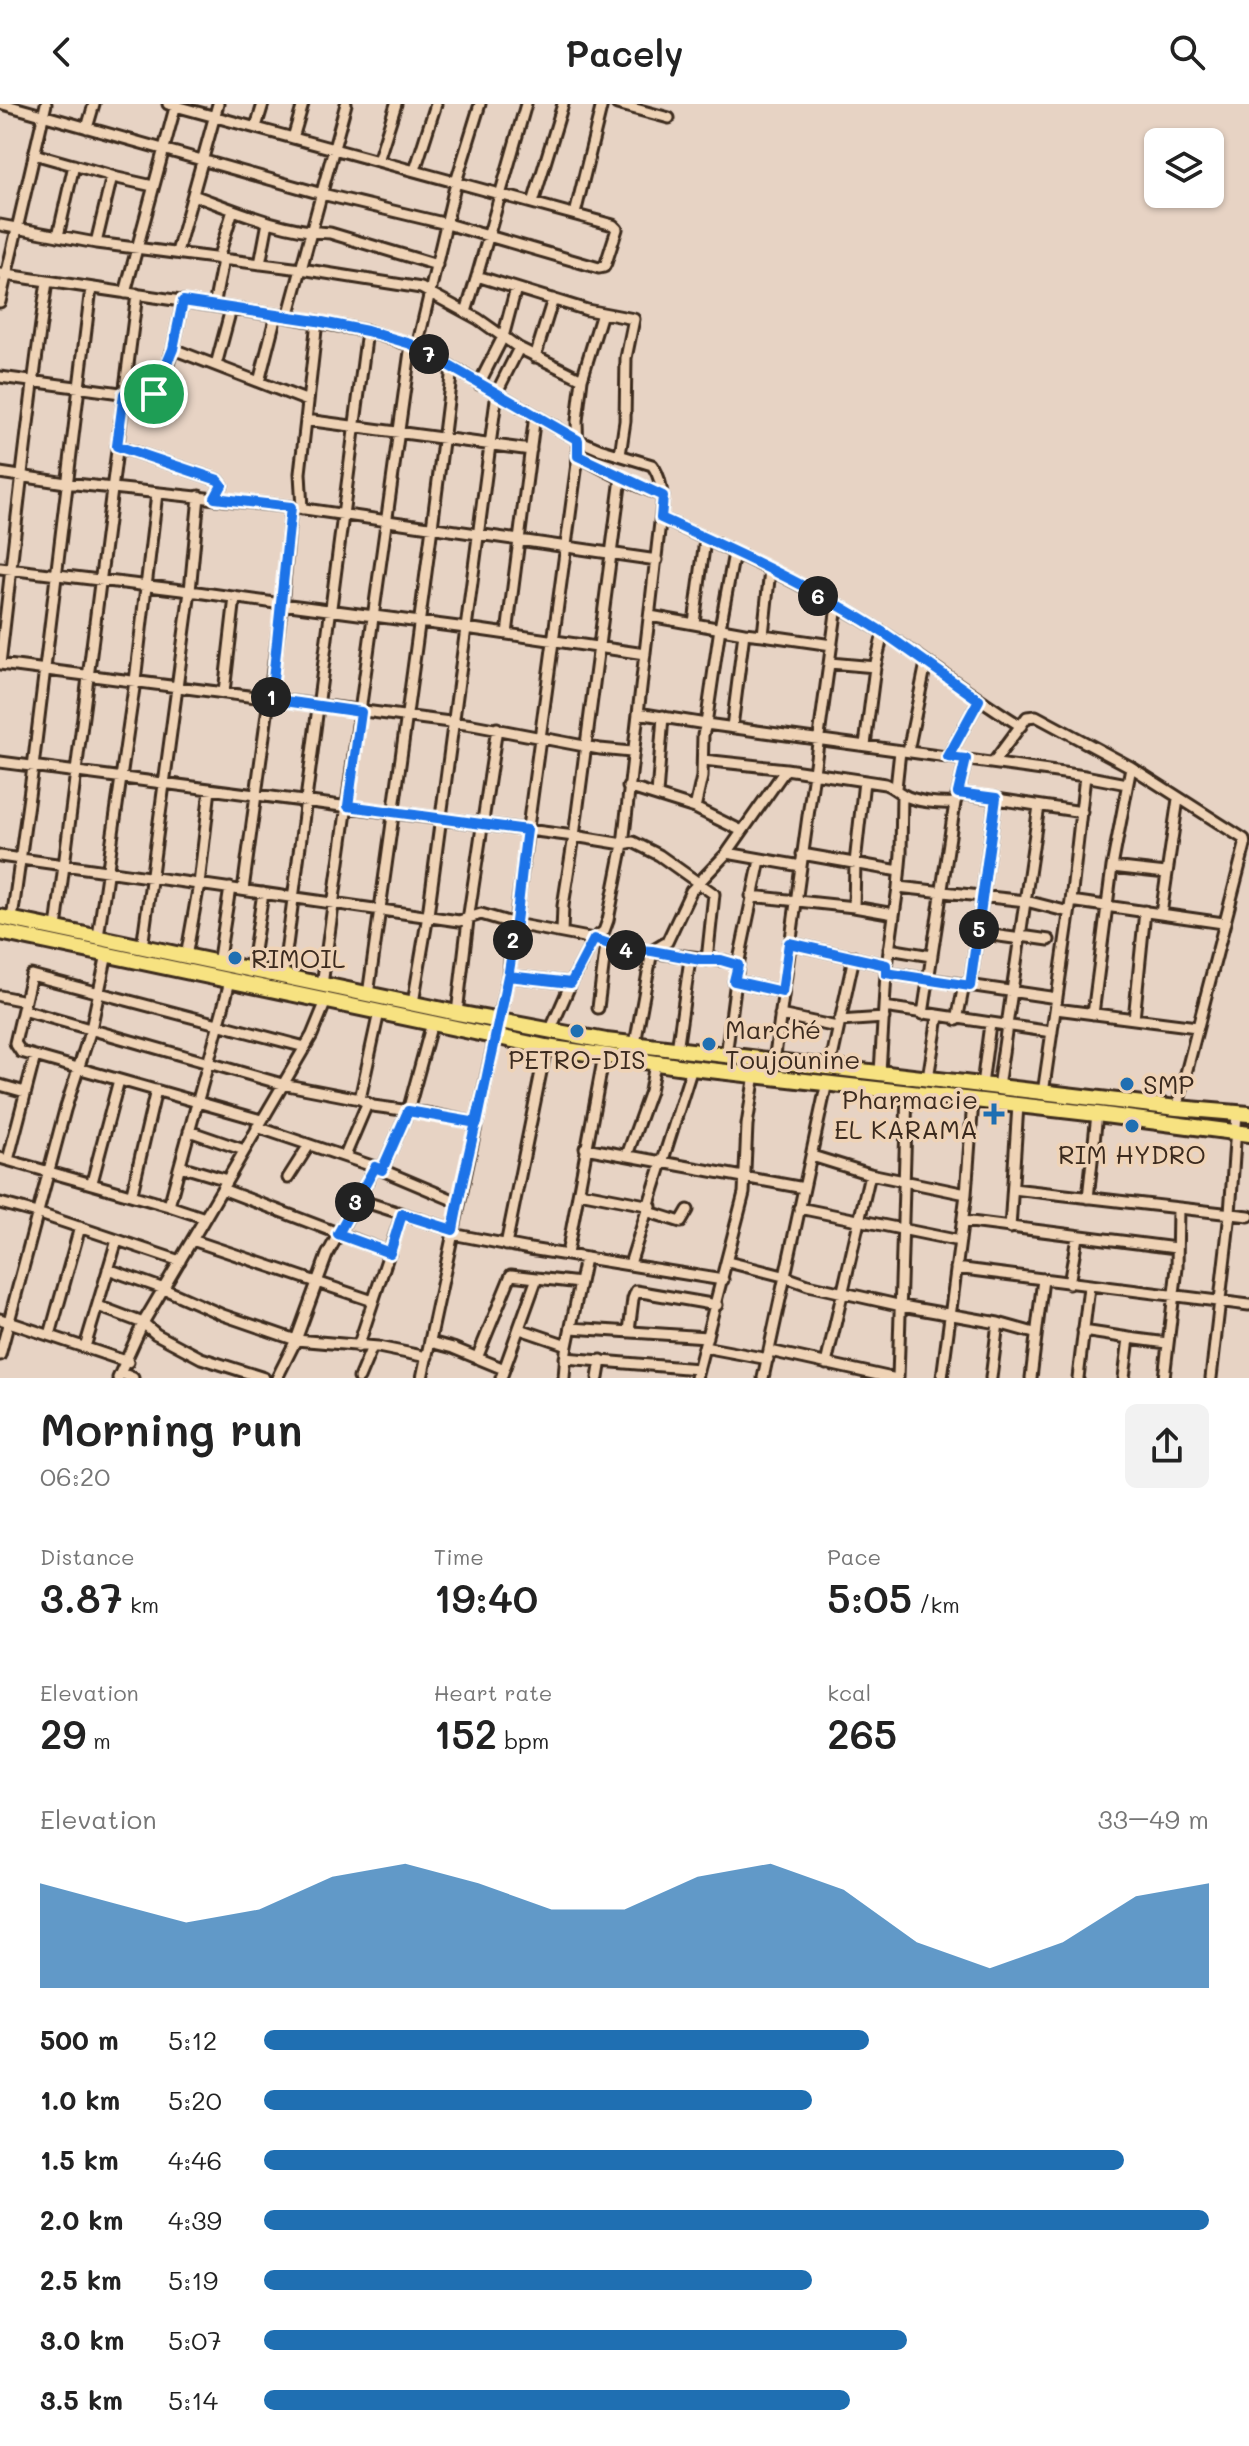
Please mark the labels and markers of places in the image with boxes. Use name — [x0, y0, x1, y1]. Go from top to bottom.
pin: 7 — [409, 334, 449, 374]
pin — [120, 360, 188, 428]
pin: 6 — [798, 576, 838, 616]
pin: 1 — [251, 677, 291, 717]
pin: 5 — [959, 909, 999, 949]
pin: 2 — [493, 920, 533, 960]
pin: 4 — [606, 930, 646, 970]
place label: RIMOIL — [251, 941, 346, 975]
marker: RIMOIL — [226, 949, 244, 967]
place label: Marché Toujounine — [725, 1012, 860, 1076]
marker: PETRO-DIS — [568, 1022, 586, 1040]
marker: Marché Toujounine — [700, 1035, 718, 1053]
place label: PETRO-DIS — [508, 1042, 646, 1076]
place label: SMP — [1143, 1067, 1194, 1101]
marker: SMP — [1118, 1075, 1136, 1093]
place label: Pharmacie EL KARAMA — [834, 1082, 978, 1146]
marker: Pharmacie EL KARAMA — [985, 1105, 1003, 1123]
marker: RIM HYDRO — [1123, 1117, 1141, 1135]
place label: RIM HYDRO — [1058, 1137, 1206, 1171]
pin: 3 — [335, 1182, 375, 1222]

